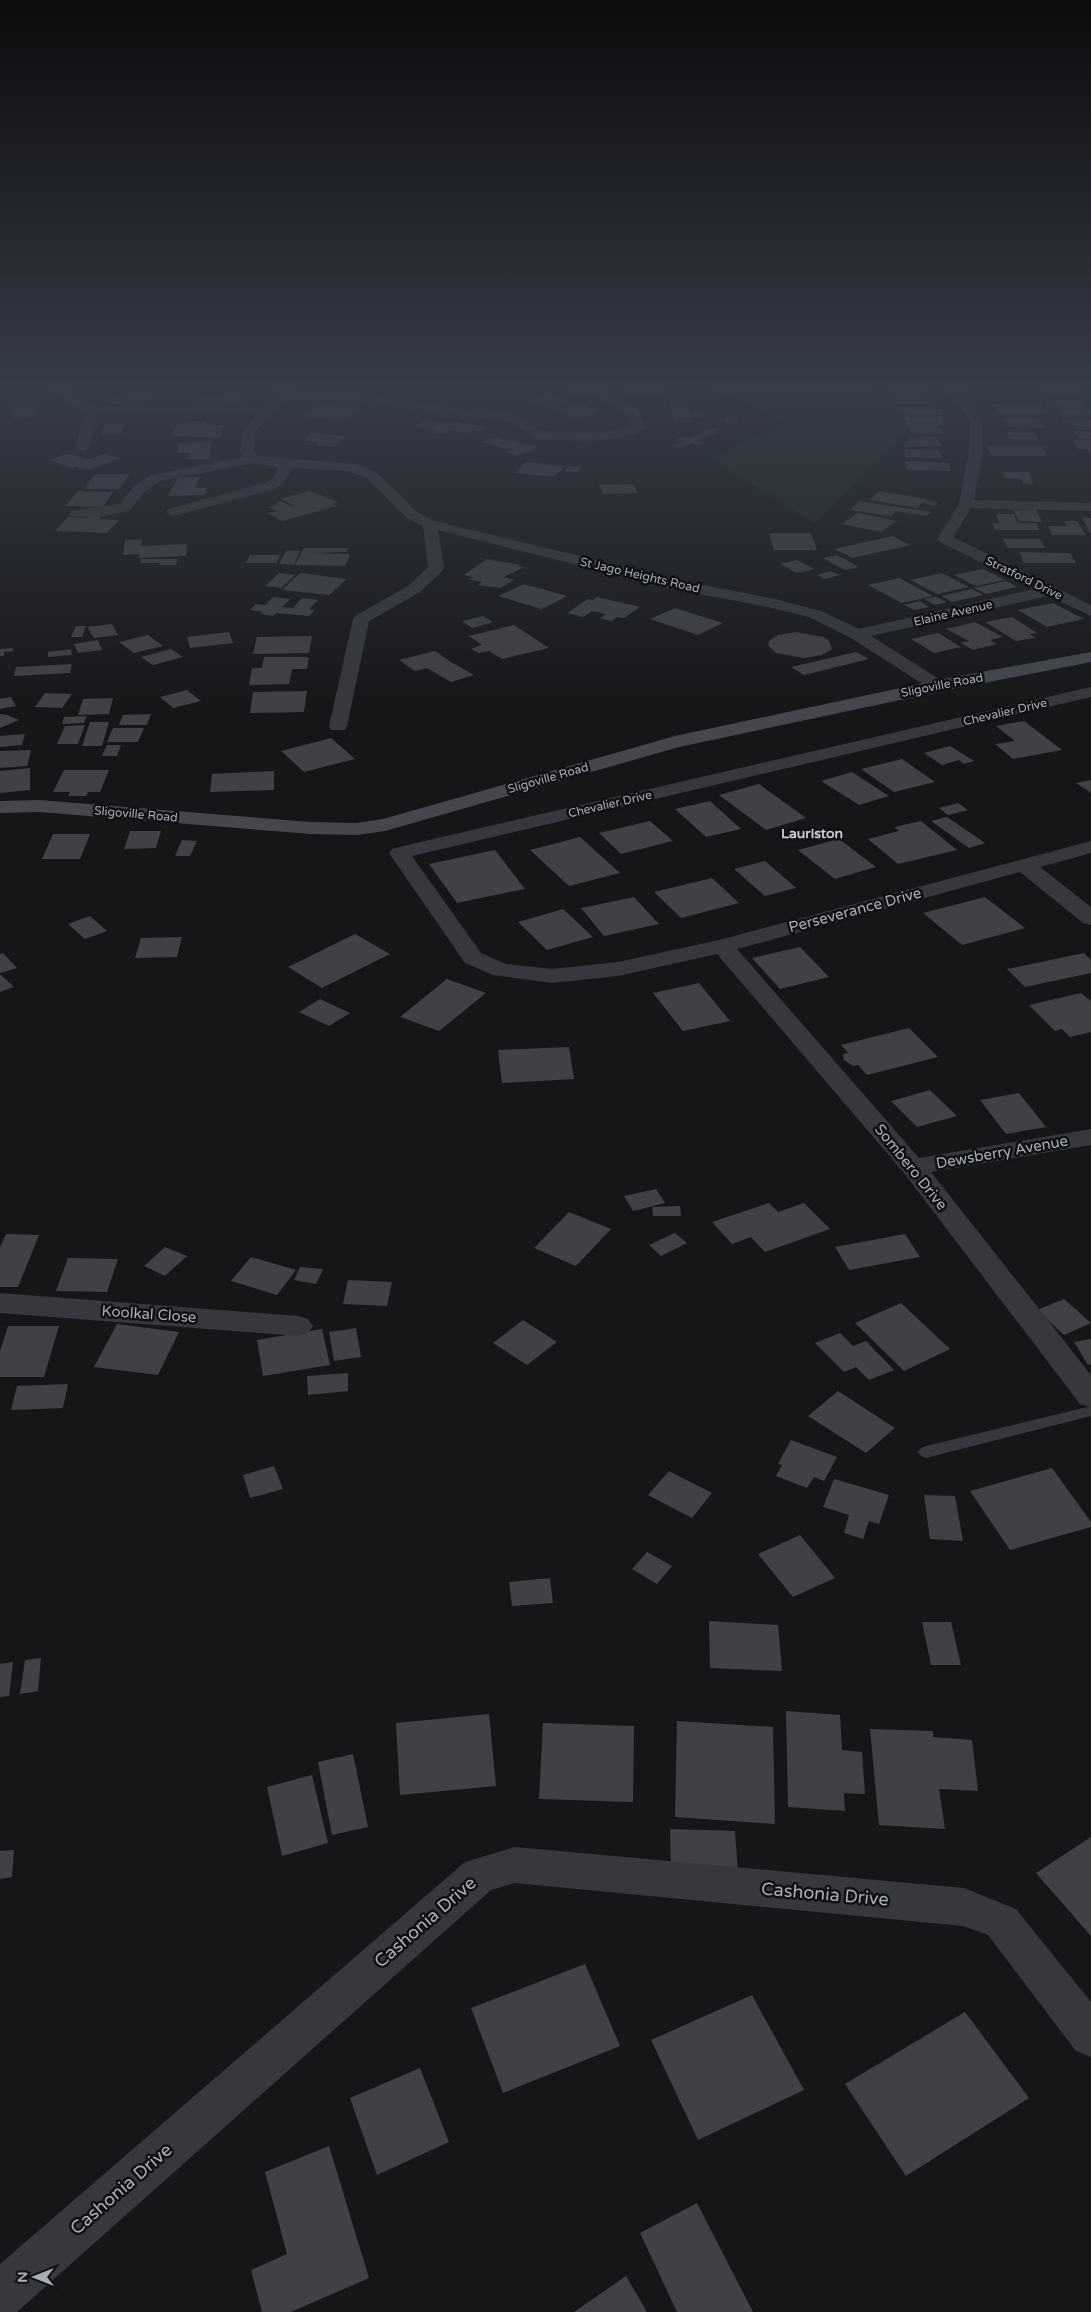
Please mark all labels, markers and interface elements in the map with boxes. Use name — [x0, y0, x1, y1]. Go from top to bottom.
street label: Stratford Drive — [983, 553, 1065, 603]
street label: St Jago Heights Road — [579, 554, 701, 596]
street label: Elaine Avenue — [912, 597, 994, 629]
street label: Sligoville Road — [900, 670, 984, 700]
street label: Chevalier Drive — [962, 696, 1048, 728]
street label: Sligoville Road — [506, 760, 590, 796]
street label: Chevalier Drive — [567, 788, 653, 820]
street label: Sligoville Road — [94, 803, 178, 825]
district label: Lauriston — [781, 825, 843, 842]
street label: Perseverance Drive — [787, 884, 923, 936]
street label: Sombero Drive — [871, 1120, 951, 1214]
street label: Dewsberry Avenue — [935, 1132, 1069, 1172]
street label: Koolkal Close — [101, 1302, 197, 1326]
street label: Cashonia Drive — [370, 1872, 480, 1972]
street label: Cashonia Drive — [760, 1877, 890, 1911]
street label: Cashonia Drive — [66, 2139, 176, 2239]
north arrow — [10, 2252, 60, 2302]
text: N — [14, 2271, 31, 2283]

